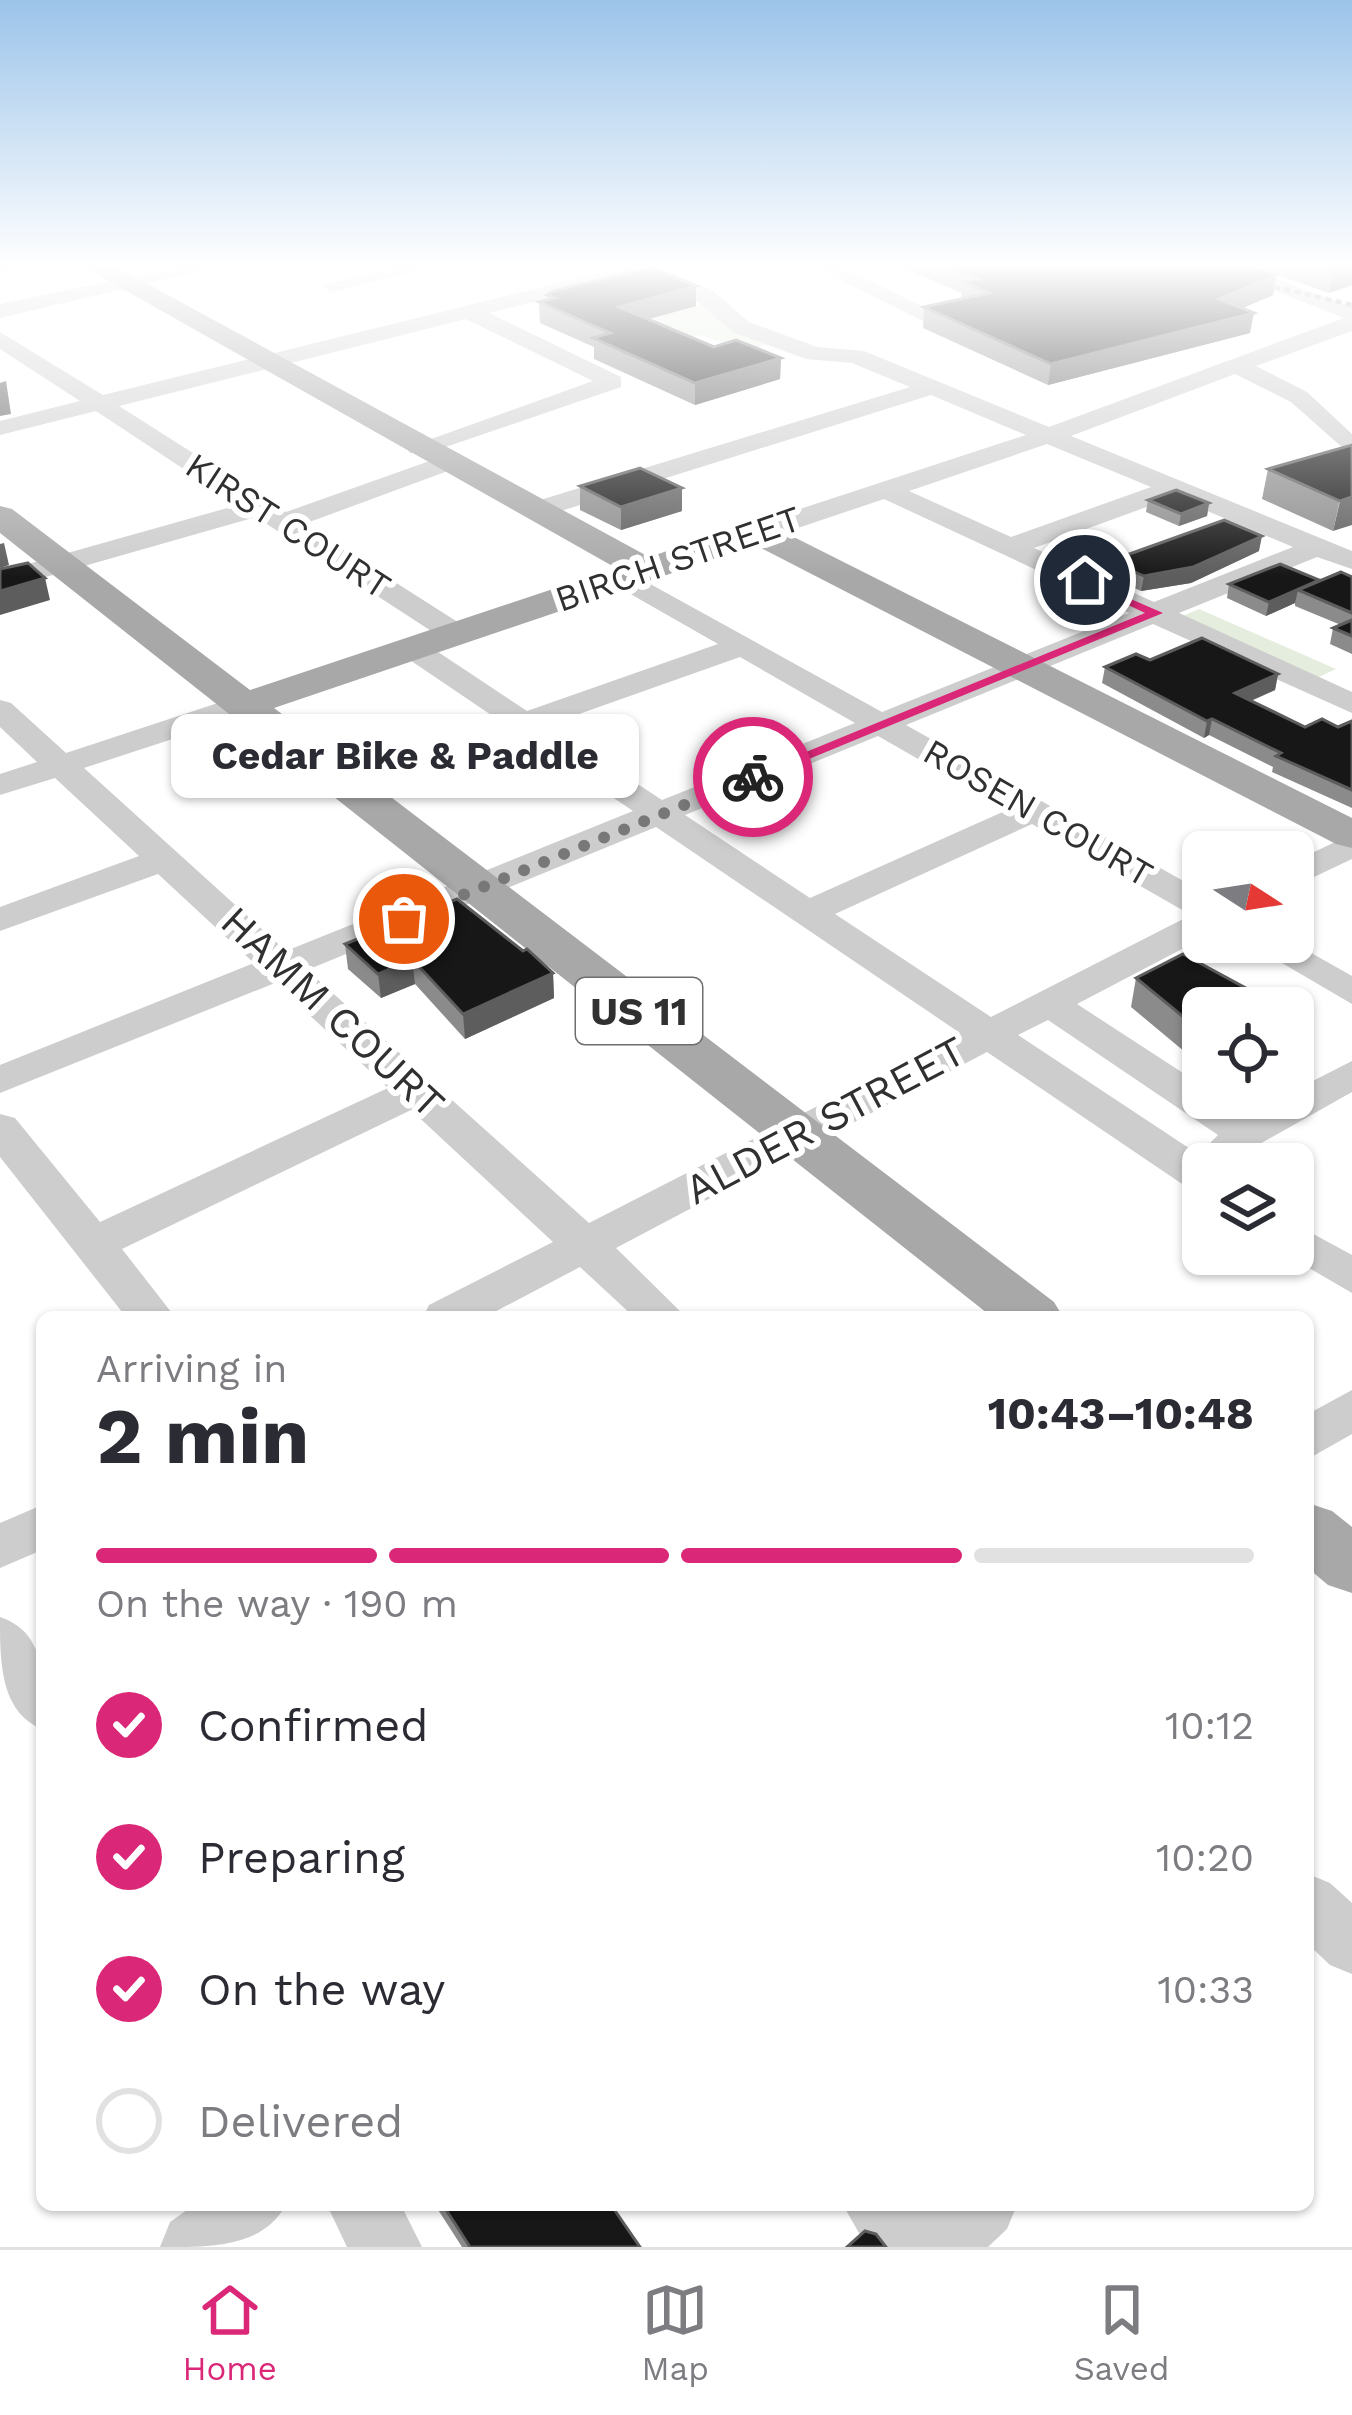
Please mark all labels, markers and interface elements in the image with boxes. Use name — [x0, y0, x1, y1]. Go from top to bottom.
street label: KIRST COURT — [178, 444, 398, 608]
street label: BIRCH STREET — [550, 497, 806, 621]
pin — [1034, 529, 1136, 631]
icon: home — [1052, 547, 1118, 613]
callout: Cedar Bike & Paddle — [170, 715, 638, 799]
courier — [693, 717, 813, 837]
street label: ROSEN COURT — [916, 730, 1160, 896]
text: Cedar Bike & Paddle — [211, 733, 599, 778]
icon: bike — [720, 744, 786, 810]
north arrow — [1182, 831, 1314, 963]
map controls — [1182, 831, 1314, 1275]
pin — [353, 868, 455, 970]
icon: bag — [371, 886, 437, 952]
street label: HAMM COURT — [211, 896, 455, 1128]
road number: US 11 — [576, 978, 702, 1044]
button: locate — [1182, 987, 1314, 1119]
street label: ALDER STREET — [677, 1026, 973, 1214]
button: layers — [1182, 1143, 1314, 1275]
text: Arriving in — [96, 1346, 287, 1391]
text: 10:43–10:48 — [988, 1387, 1254, 1440]
text: 2 min — [96, 1390, 309, 1482]
text: On the way · 190 m — [96, 1581, 458, 1626]
icon: check — [96, 1692, 162, 1758]
text: Confirmed — [198, 1699, 429, 1752]
text: 10:12 — [1165, 1703, 1254, 1748]
icon: check — [96, 1824, 162, 1890]
text: Preparing — [198, 1831, 405, 1884]
text: 10:20 — [1156, 1835, 1254, 1880]
icon: check — [96, 1956, 162, 2022]
text: On the way — [198, 1963, 445, 2016]
text: 10:33 — [1158, 1967, 1254, 2012]
text: Delivered — [198, 2095, 403, 2148]
tab: Home — [182, 2277, 277, 2388]
tab: Map — [642, 2277, 709, 2388]
tab: Saved — [1074, 2277, 1170, 2388]

